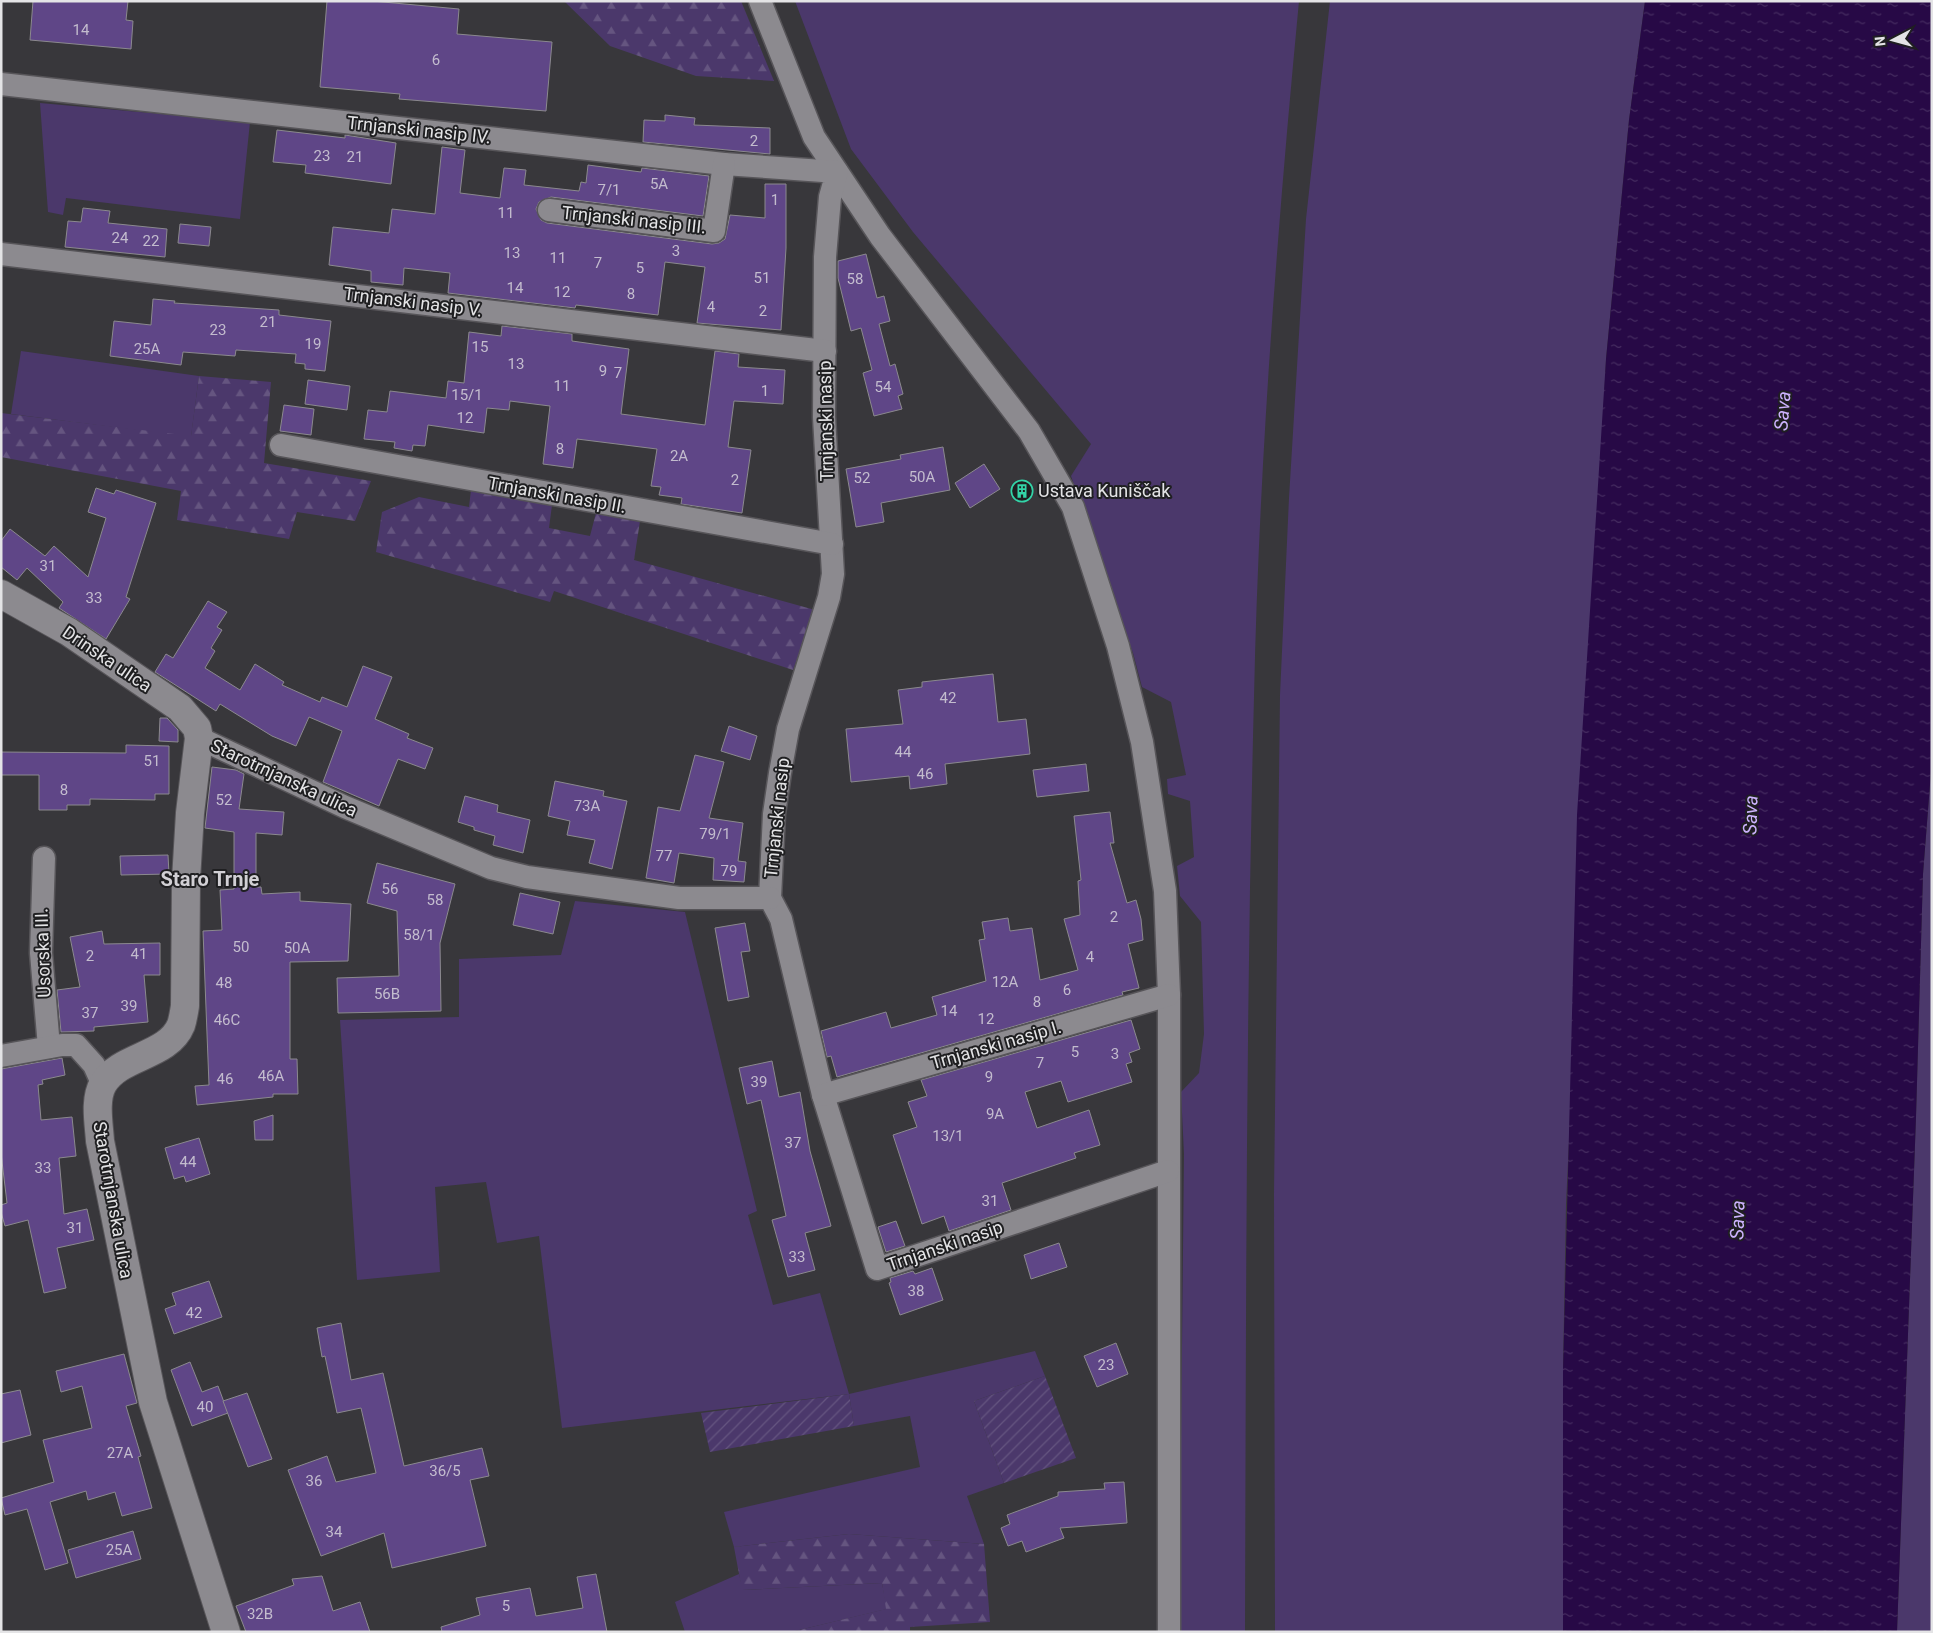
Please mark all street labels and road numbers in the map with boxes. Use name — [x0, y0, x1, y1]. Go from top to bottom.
street label: Trnjanski nasip IV. — [346, 112, 492, 147]
street label: Trnjanski nasip III. — [561, 201, 707, 238]
street label: Trnjanski nasip V. — [342, 283, 484, 320]
street label: Trnjanski nasip — [814, 360, 837, 482]
street label: Trnjanski nasip II. — [486, 472, 628, 517]
street label: Drinska ulica — [59, 621, 156, 696]
street label: Starotrnjanska ulica — [208, 734, 361, 821]
street label: Trnjanski nasip — [760, 757, 793, 879]
street label: Usorska III. — [30, 908, 55, 998]
street label: Trnjanski nasip I. — [928, 1016, 1064, 1073]
street label: Starotrnjanska ulica — [89, 1120, 138, 1280]
street label: Trnjanski nasip — [884, 1216, 1005, 1275]

